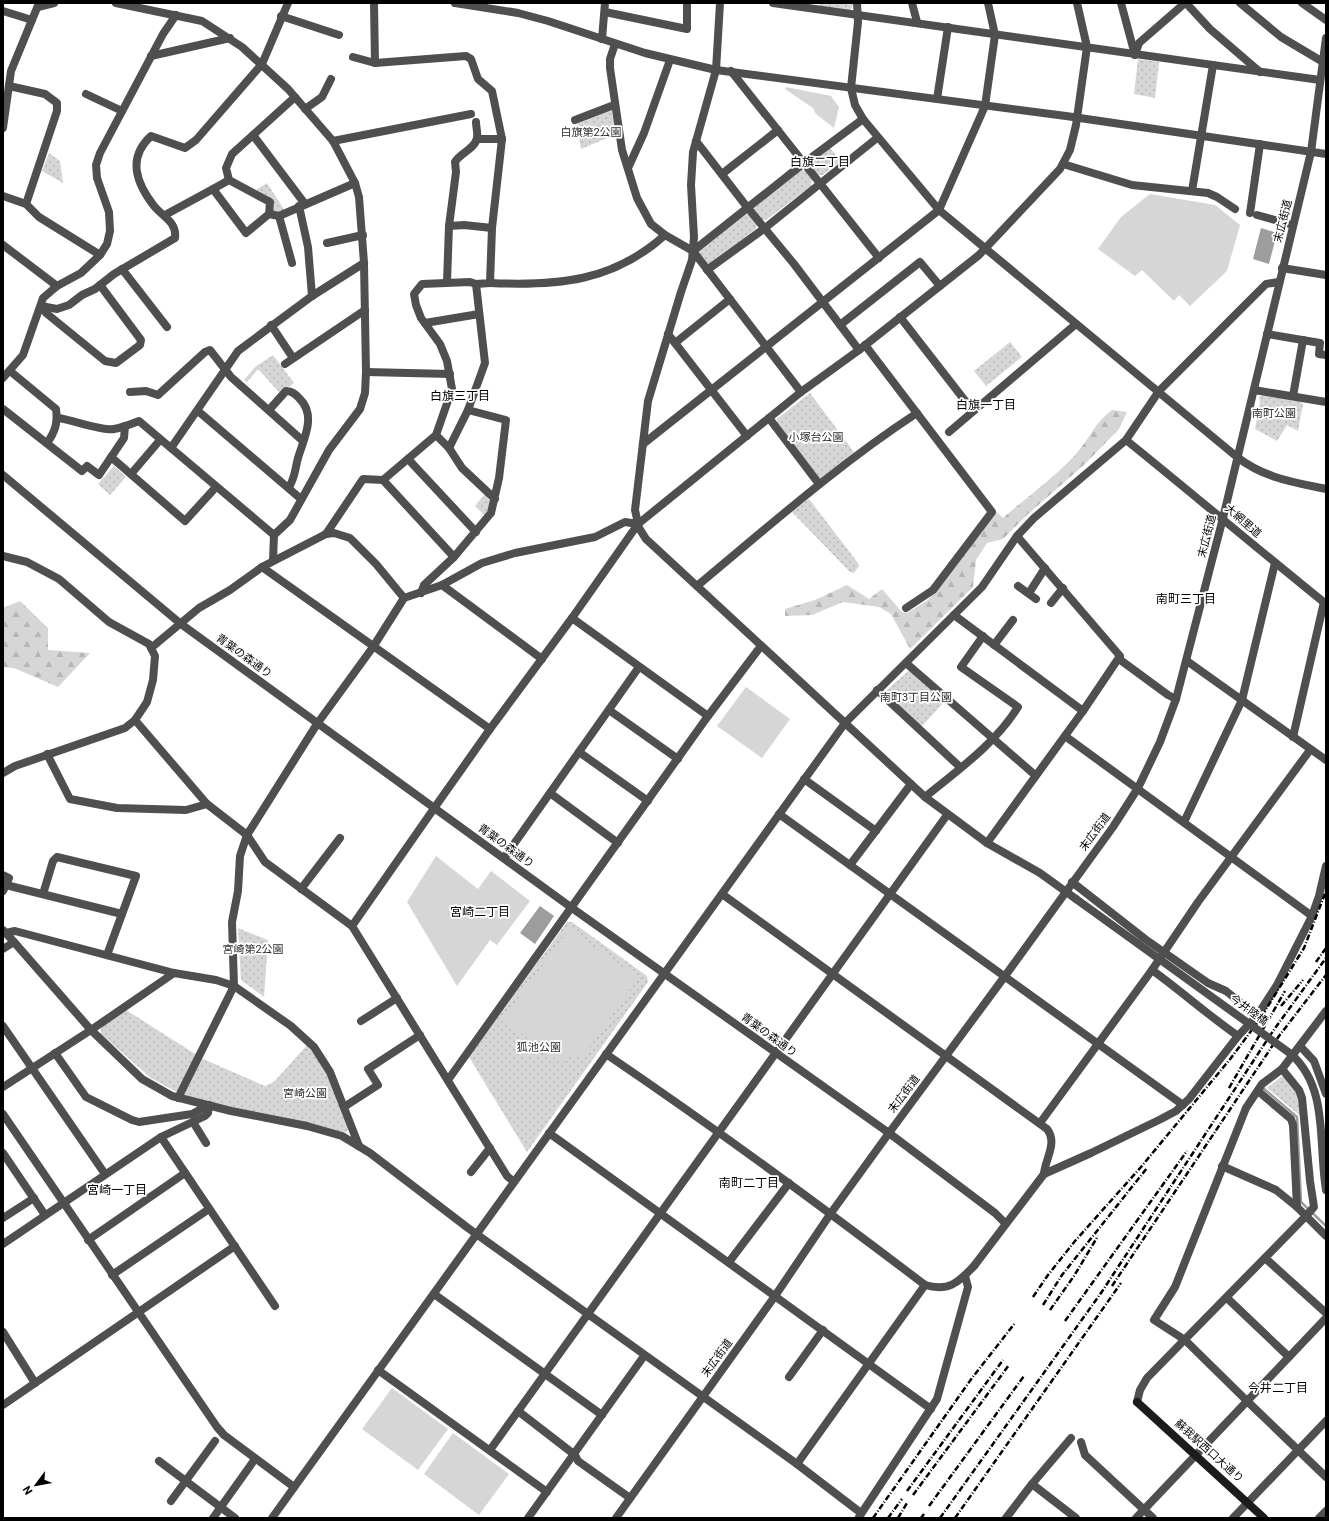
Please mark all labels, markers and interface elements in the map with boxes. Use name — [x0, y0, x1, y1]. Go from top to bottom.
park label: 白旗第2公園 — [560, 126, 622, 139]
district label: 白旗二丁目 — [790, 155, 850, 169]
street label: 末広街道 — [1271, 198, 1295, 244]
district label: 白旗三丁目 — [430, 389, 490, 403]
district label: 白旗一丁目 — [956, 398, 1016, 412]
park label: 南町公園 — [1252, 407, 1296, 420]
park label: 小塚台公園 — [789, 431, 844, 444]
street label: 大網里道 — [1222, 502, 1264, 540]
street label: 末広街道 — [1195, 513, 1219, 559]
district label: 南町三丁目 — [1156, 592, 1216, 606]
street label: 青葉の森通り — [213, 631, 275, 681]
park label: 南町3丁目公園 — [880, 691, 952, 704]
street label: 末広街道 — [1077, 810, 1113, 854]
street label: 青葉の森通り — [475, 821, 537, 871]
district label: 宮崎二丁目 — [450, 905, 510, 919]
park label: 宮崎第2公園 — [222, 943, 284, 956]
street label: 今井陸橋 — [1227, 992, 1271, 1028]
street label: 青葉の森通り — [738, 1010, 800, 1060]
park label: 狐池公園 — [517, 1041, 561, 1054]
street label: 末広街道 — [886, 1073, 922, 1115]
park label: 宮崎公園 — [283, 1087, 327, 1100]
district label: 南町二丁目 — [719, 1176, 779, 1190]
district label: 宮崎一丁目 — [87, 1183, 147, 1197]
street label: 末広街道 — [699, 1336, 735, 1380]
district label: 今井二丁目 — [1248, 1381, 1308, 1395]
street label: 蘇我駅西口大通り — [1172, 1417, 1246, 1485]
north arrow — [16, 1465, 56, 1505]
text: N — [20, 1483, 36, 1497]

